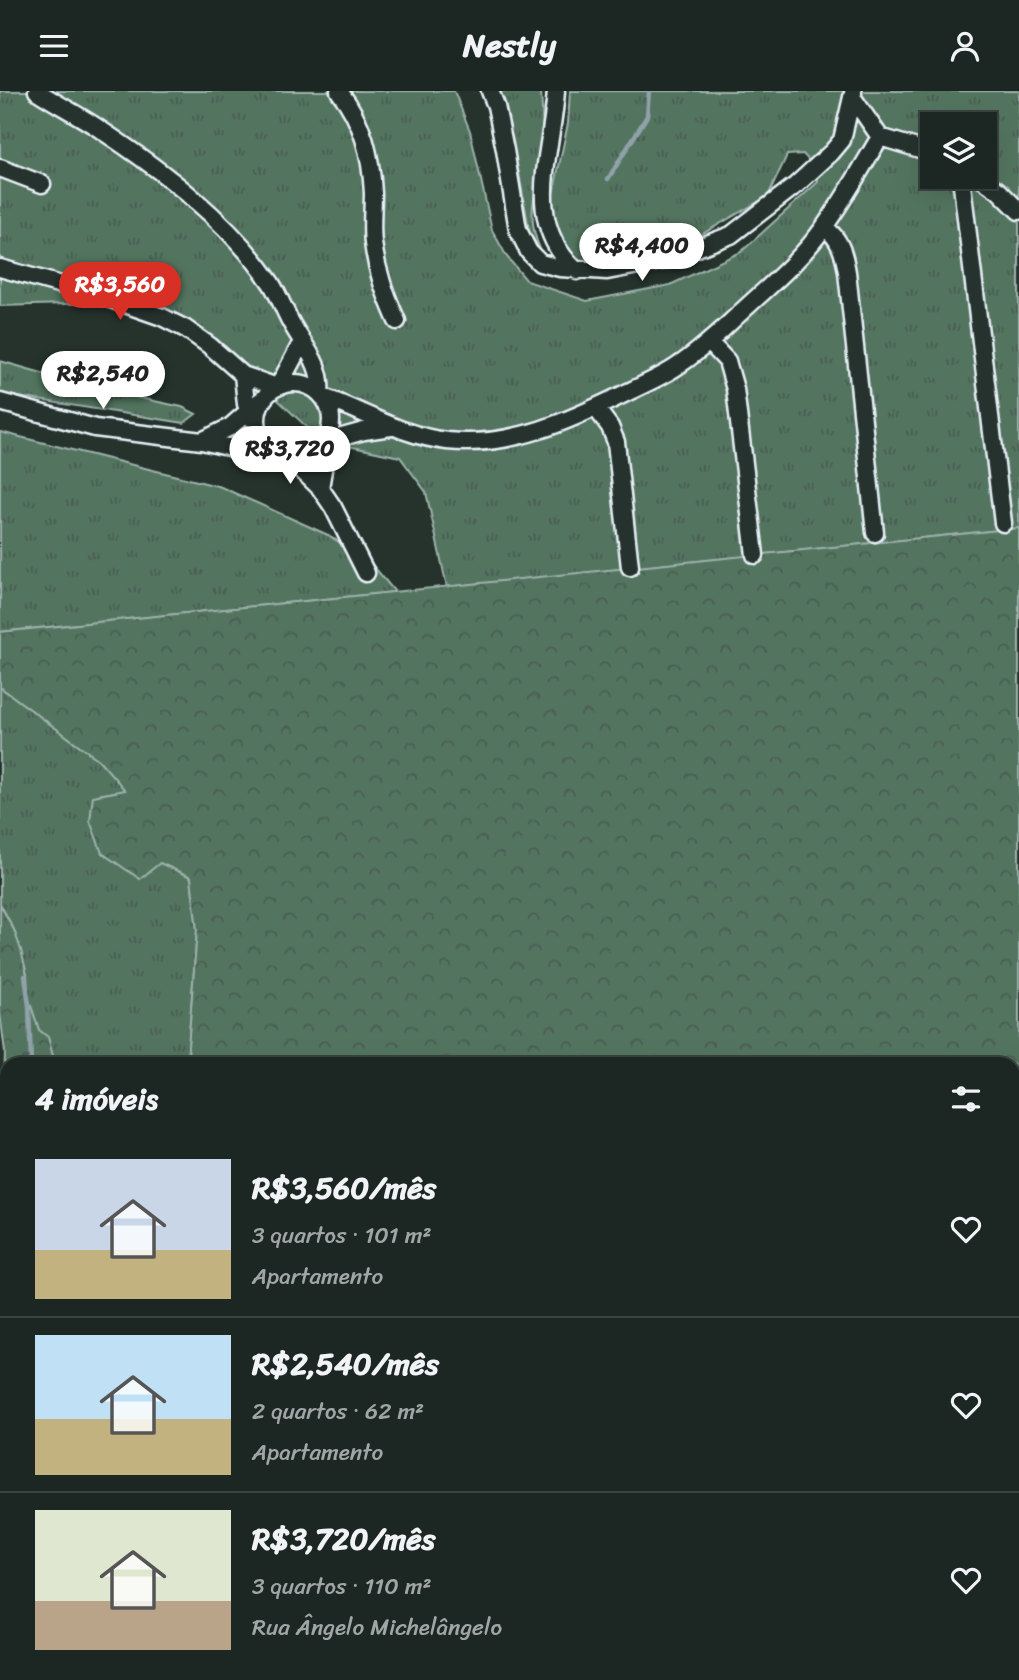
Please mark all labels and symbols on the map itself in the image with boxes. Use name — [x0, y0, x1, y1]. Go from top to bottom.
pin: R$4,400 — [577, 223, 707, 283]
pin: R$3,560 — [55, 263, 185, 322]
pin: R$2,540 — [38, 351, 168, 411]
pin: R$3,720 — [225, 427, 355, 486]

